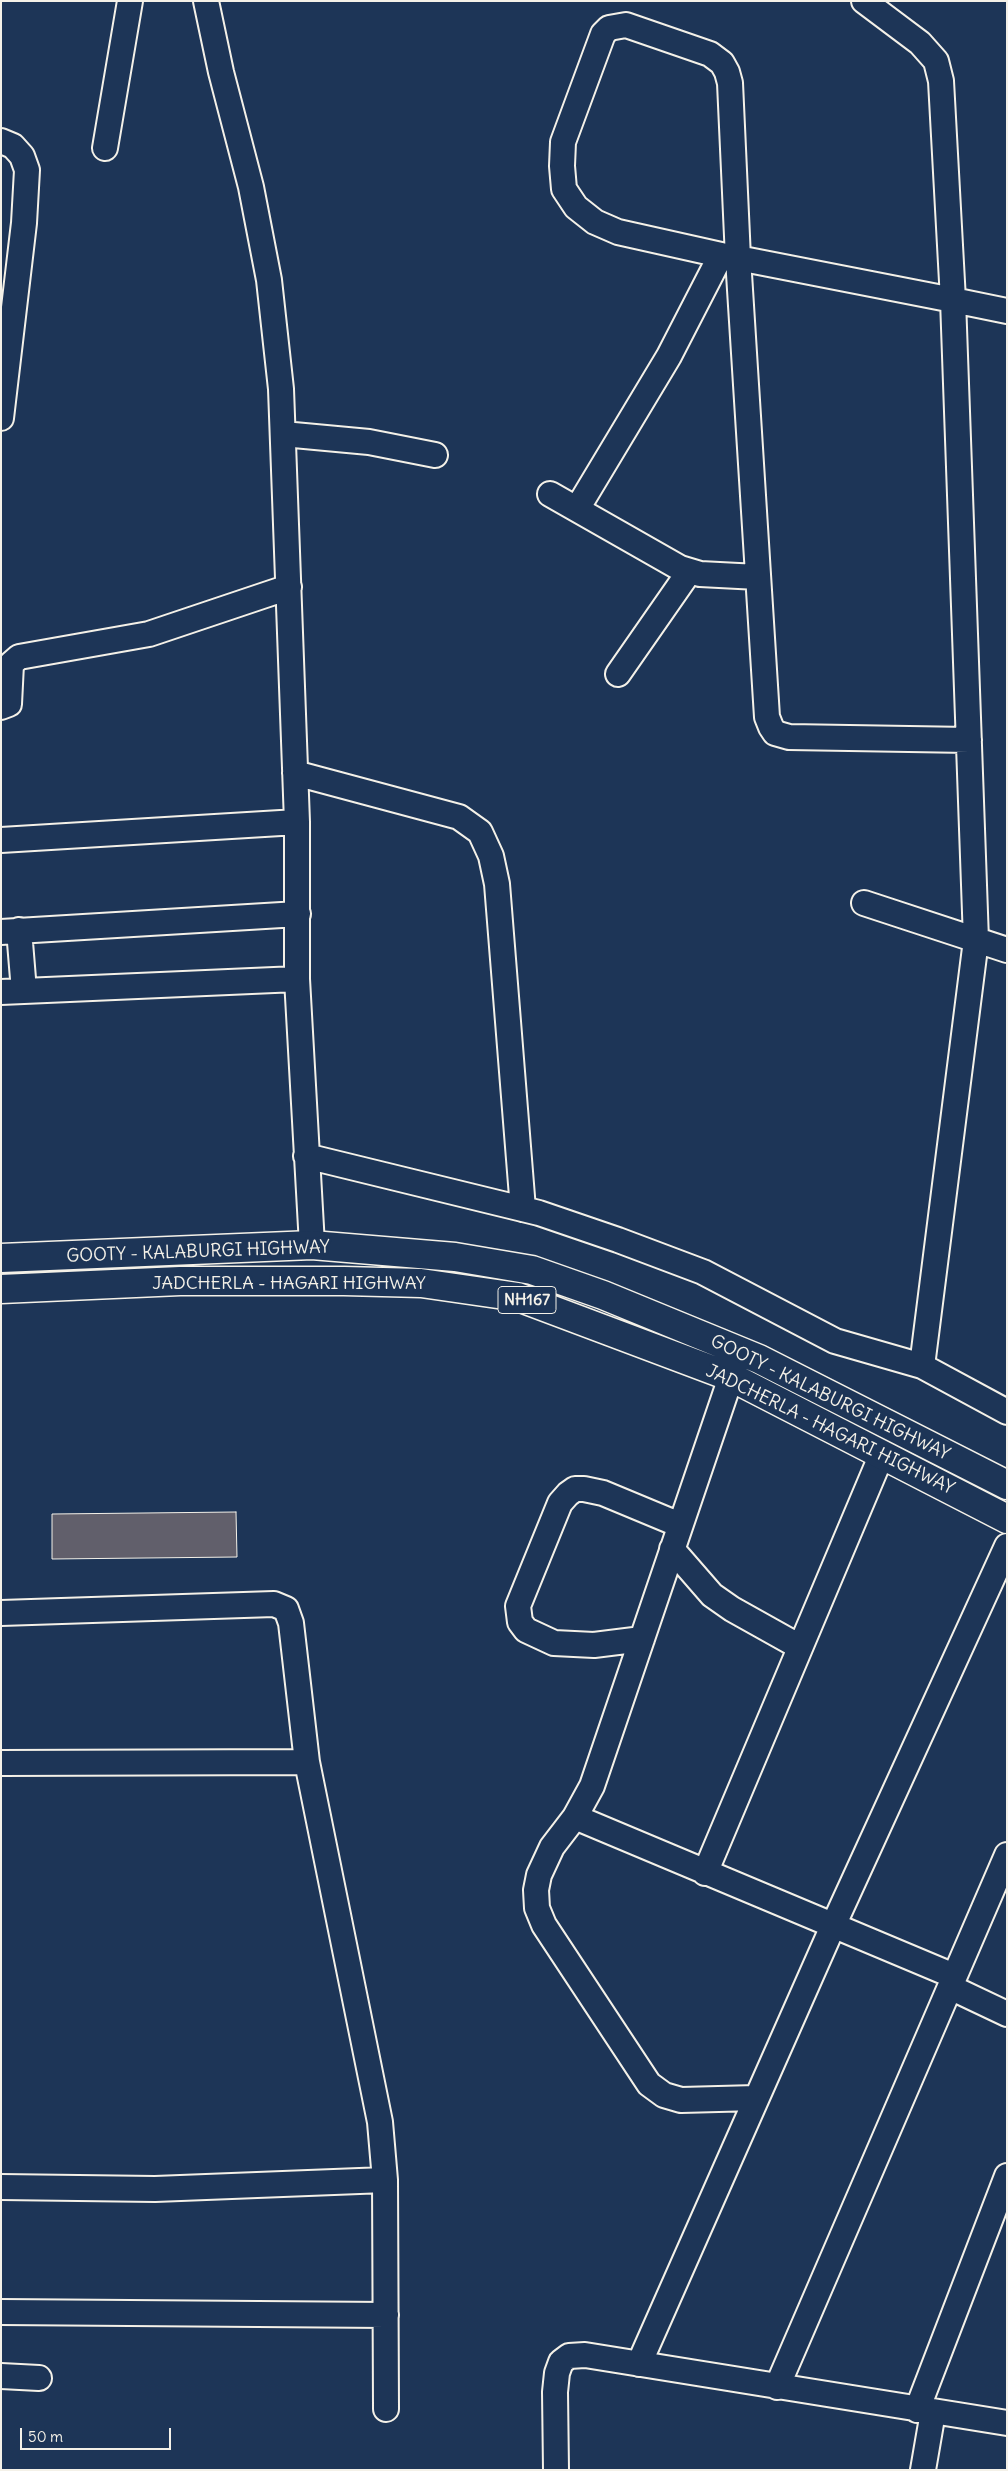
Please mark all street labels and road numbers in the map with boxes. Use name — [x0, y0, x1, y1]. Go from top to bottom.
street label: GOOTY - KALABURGI HIGHWAY — [66, 1237, 330, 1267]
street label: JADCHERLA - HAGARI HIGHWAY — [152, 1273, 426, 1295]
road number: NH167 — [498, 1286, 556, 1314]
street label: GOOTY - KALABURGI HIGHWAY — [707, 1331, 953, 1465]
street label: JADCHERLA - HAGARI HIGHWAY — [702, 1360, 958, 1500]

